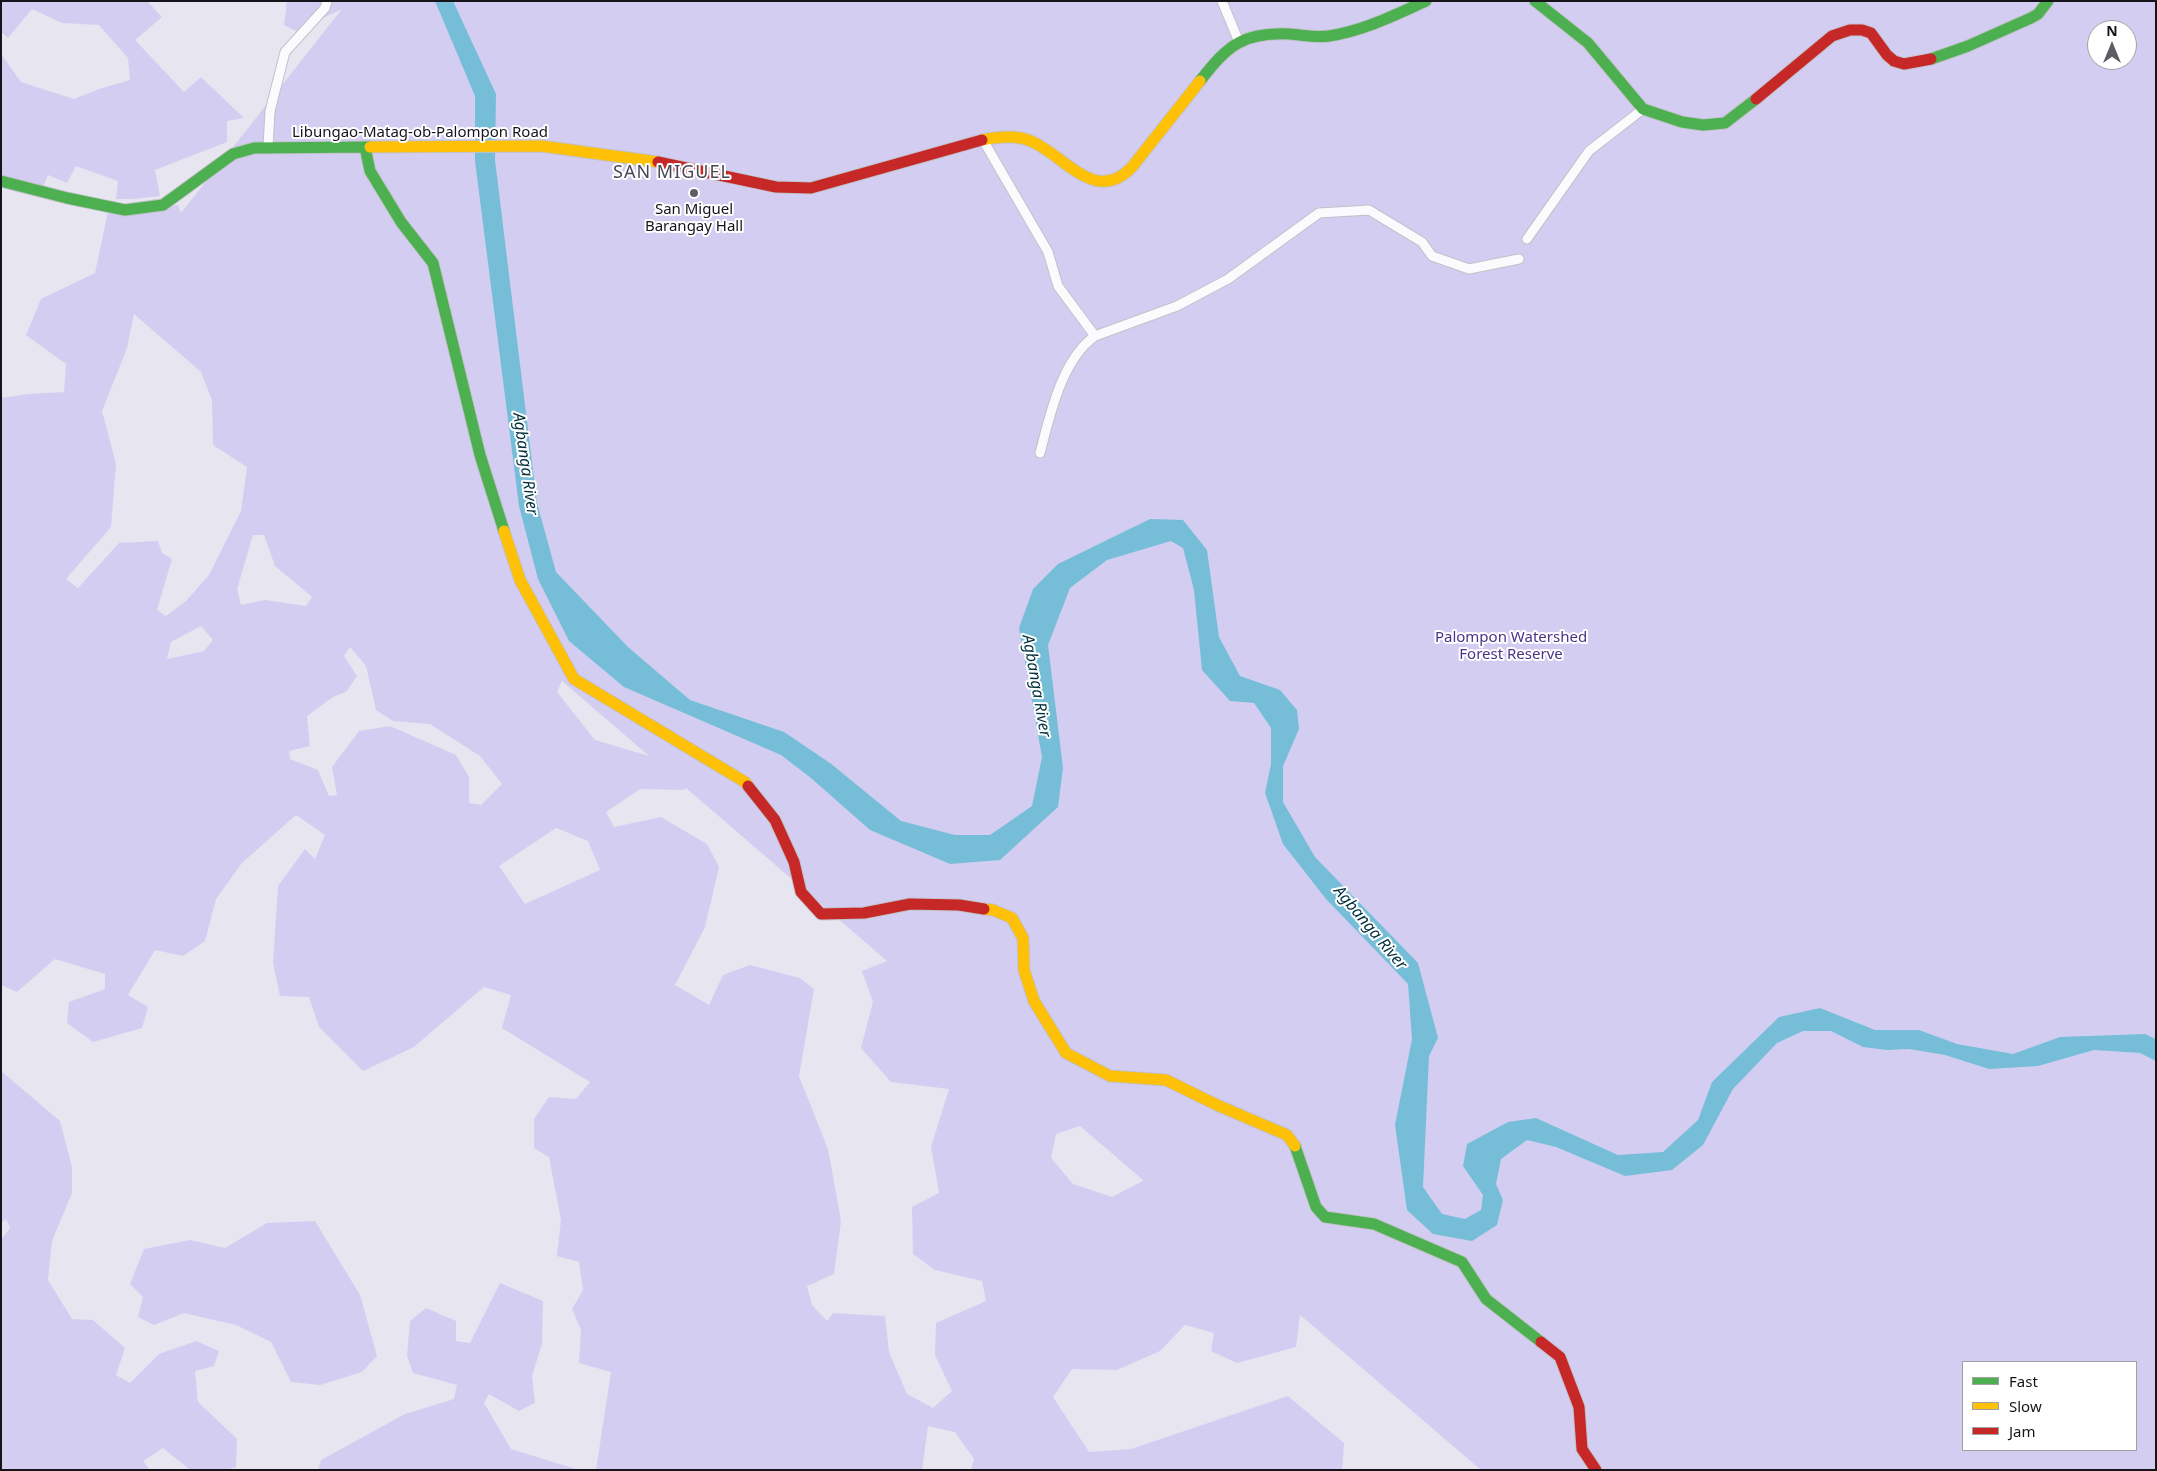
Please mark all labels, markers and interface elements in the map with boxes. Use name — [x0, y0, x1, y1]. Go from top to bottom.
north arrow — [2087, 20, 2137, 70]
text: N — [2106, 21, 2118, 40]
street label: Libungao-Matag-ob-Palompon Road — [292, 124, 548, 142]
district label: SAN MIGUEL — [612, 162, 732, 184]
marker: San Miguel Barangay Hall — [688, 187, 700, 199]
place label: San Miguel Barangay Hall — [645, 201, 743, 236]
water label: Agbanga River — [508, 411, 542, 517]
park label: Palompon Watershed Forest Reserve — [1435, 629, 1587, 664]
water label: Agbanga River — [1018, 633, 1054, 739]
water label: Agbanga River — [1329, 882, 1411, 974]
legend — [1962, 1361, 2137, 1451]
text: Fast — [2009, 1371, 2038, 1391]
text: Slow — [2009, 1396, 2042, 1416]
text: Jam — [2009, 1421, 2036, 1441]

